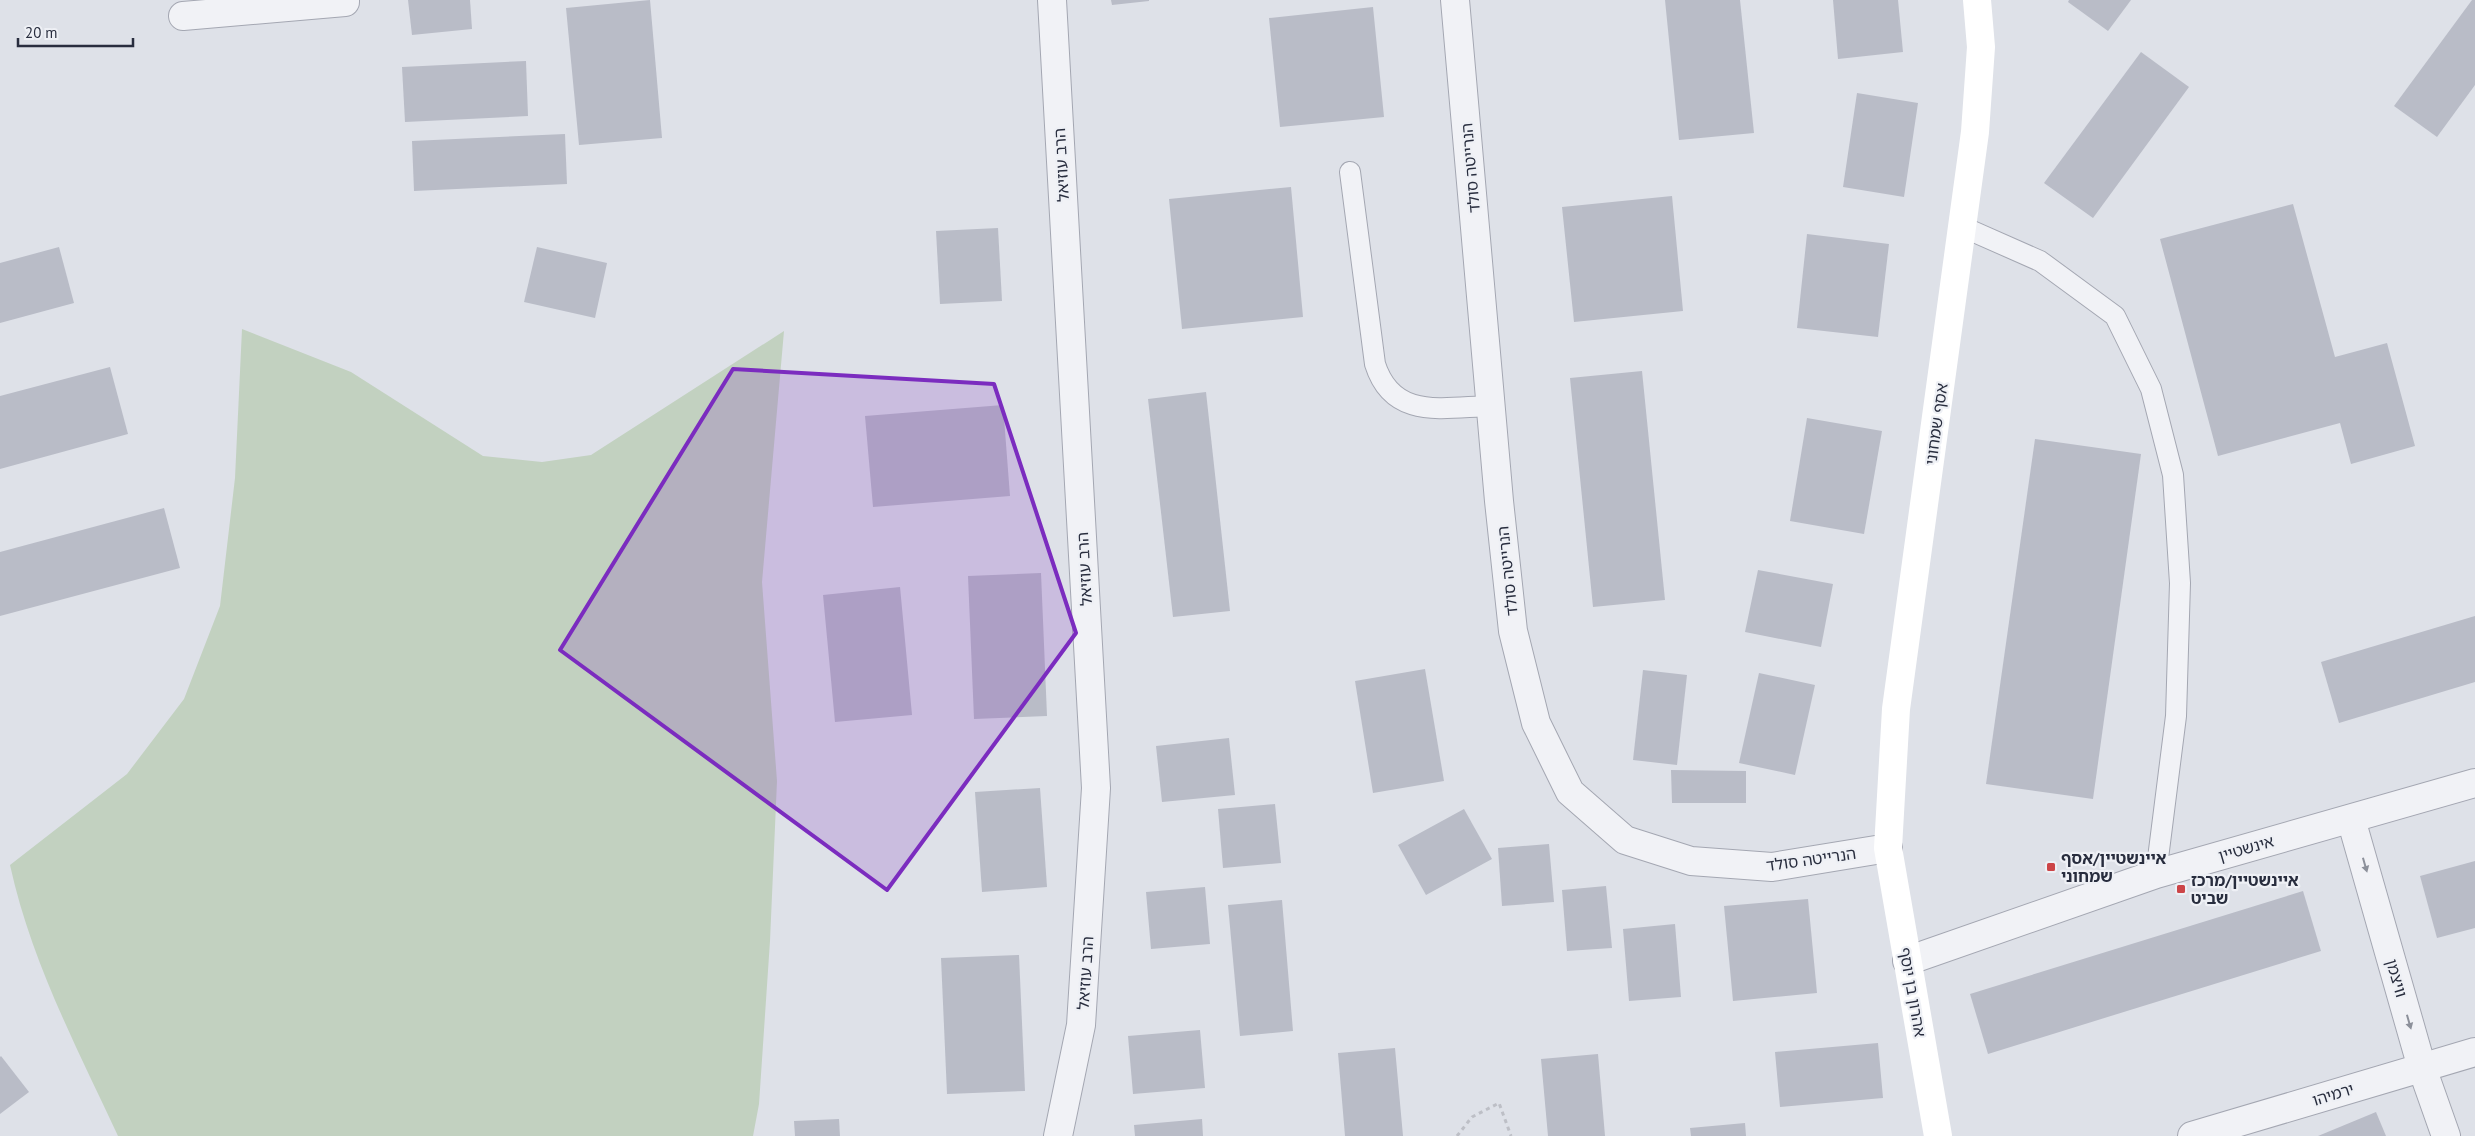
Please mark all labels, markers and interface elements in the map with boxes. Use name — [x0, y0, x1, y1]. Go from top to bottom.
scale bar — [18, 15, 132, 47]
text: 20 m — [25, 23, 58, 42]
street label: הנרייטה סולד — [1456, 122, 1484, 214]
street label: הרב עוזיאל — [1049, 128, 1073, 202]
street label: אסף שמחוני — [1920, 382, 1952, 466]
street label: הנרייטה סולד — [1492, 525, 1522, 617]
street label: הרב עוזיאל — [1072, 532, 1096, 606]
street label: אינשטיין — [2216, 831, 2276, 865]
street label: הנרייטה סולד — [1765, 843, 1857, 875]
place label: איינשטיין/אסף שמחוני — [2061, 848, 2167, 886]
one-way arrow — [2361, 858, 2369, 873]
marker: איינשטיין/אסף שמחוני — [2045, 861, 2057, 873]
place label: איינשטיין/מרכז שביט — [2191, 870, 2299, 908]
marker: איינשטיין/מרכז שביט — [2175, 883, 2187, 895]
street label: הרב עוזיאל — [1072, 935, 1098, 1011]
street label: אהרון בן יוסף — [1895, 946, 1931, 1038]
street label: וויצמן — [2382, 956, 2412, 1000]
one-way arrow — [2406, 1014, 2414, 1029]
street label: ירמיהו — [2310, 1078, 2356, 1110]

